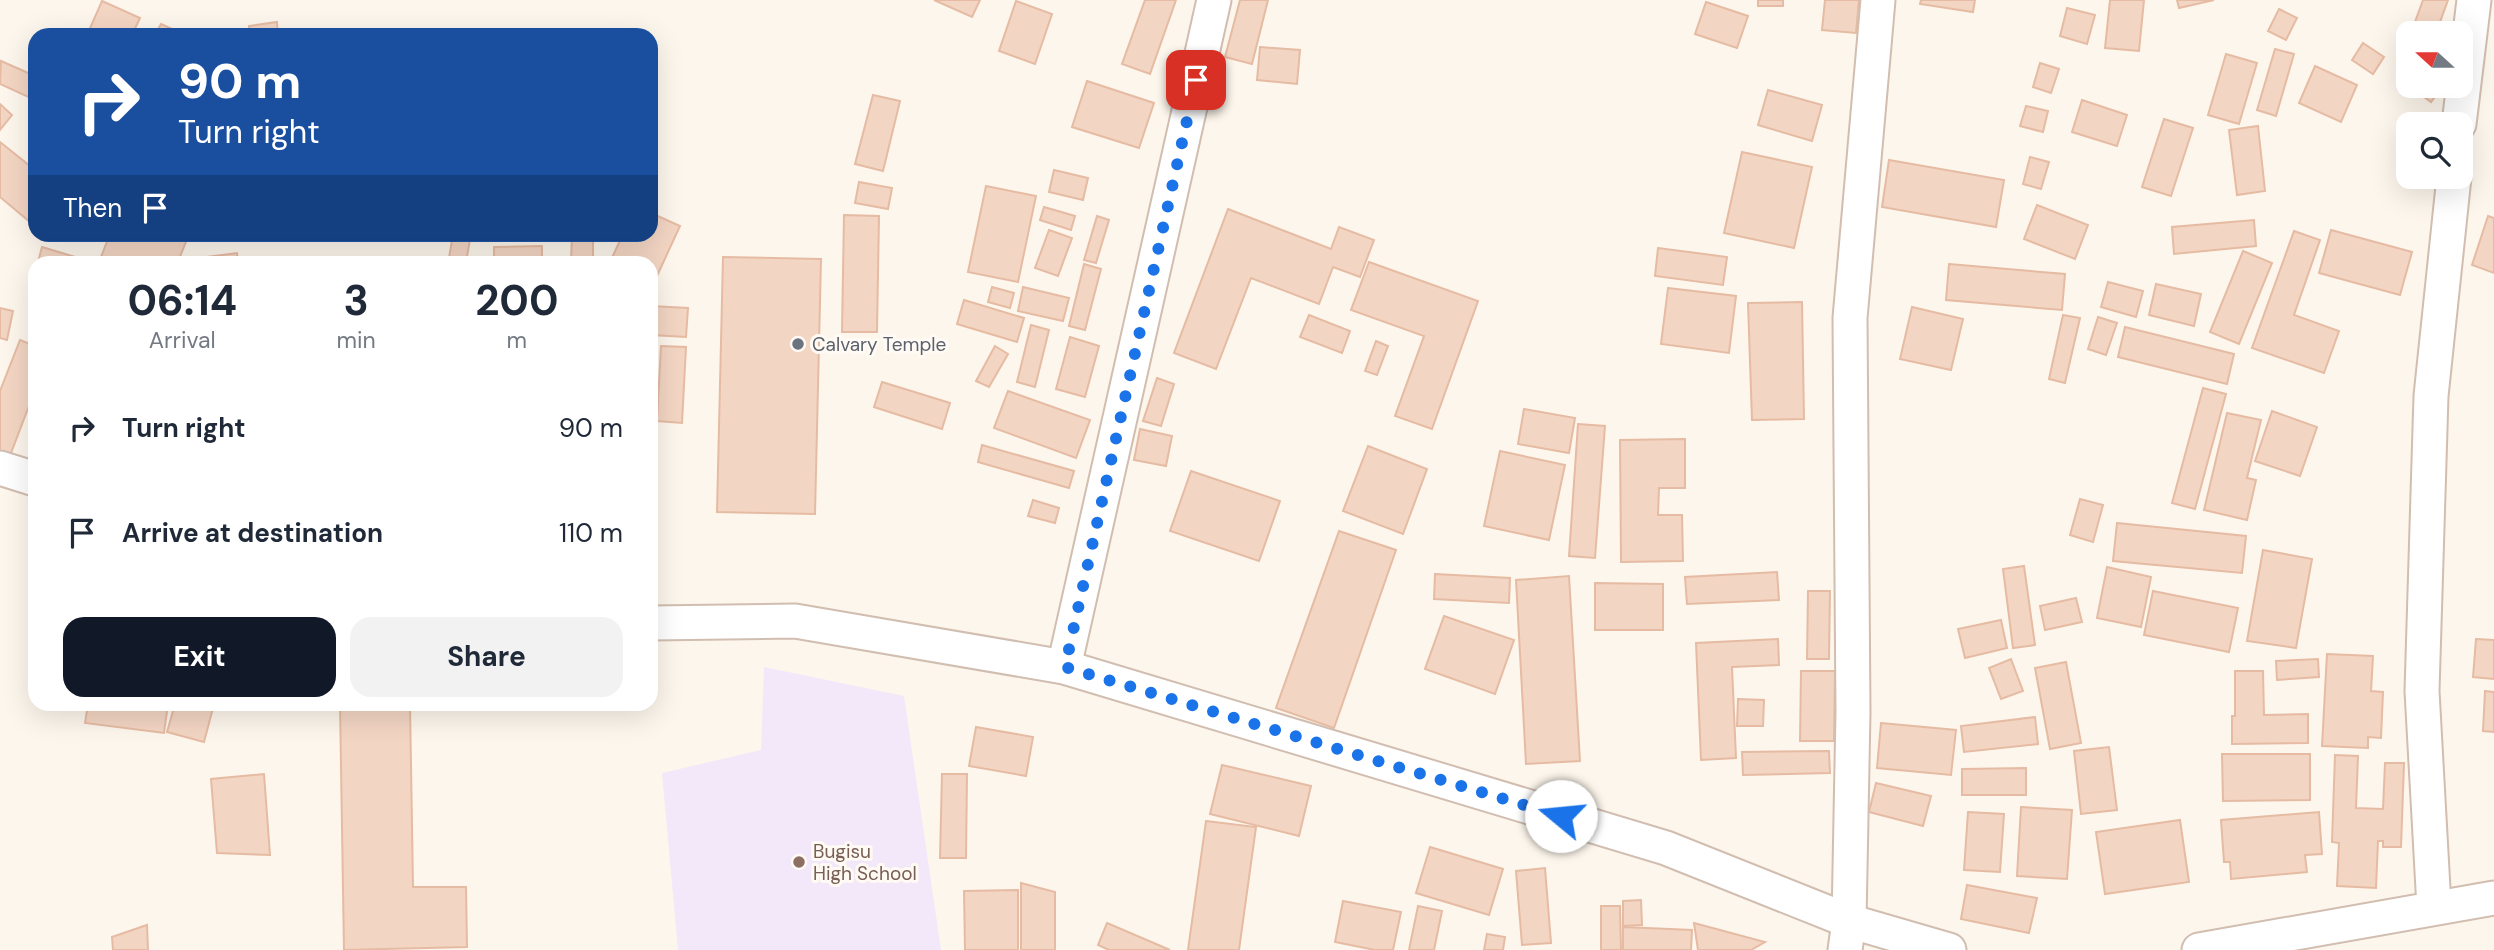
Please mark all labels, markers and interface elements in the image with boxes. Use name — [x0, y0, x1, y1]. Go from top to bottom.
north arrow — [2396, 21, 2473, 98]
map controls — [2396, 21, 2473, 189]
text: 90 m — [178, 49, 301, 113]
pin — [1166, 50, 1226, 110]
icon: right — [63, 56, 154, 147]
icon: arrive — [1177, 61, 1215, 99]
text: Turn right — [178, 111, 320, 153]
button: search — [2396, 112, 2473, 189]
icon: arrive — [136, 189, 174, 227]
text: Then — [63, 191, 122, 225]
text: 06:14 — [128, 273, 237, 328]
text: 3 — [343, 273, 369, 328]
text: 200 — [475, 273, 558, 328]
text: Arrival — [149, 325, 216, 355]
text: min — [337, 325, 376, 355]
text: m — [507, 325, 527, 355]
place label: Calvary Temple — [812, 332, 946, 357]
marker: Calvary Temple — [790, 336, 806, 352]
icon: right — [63, 409, 101, 447]
text: Turn right — [122, 411, 246, 445]
text: 90 m — [559, 411, 623, 445]
icon: arrive — [63, 514, 101, 552]
text: Arrive at destination — [122, 516, 383, 550]
text: 110 m — [559, 516, 623, 550]
button: Exit — [63, 617, 336, 697]
button: Share — [350, 617, 623, 697]
position arrow — [1524, 779, 1598, 853]
place label: Bugisu High School — [813, 839, 917, 886]
marker: Bugisu High School — [791, 854, 807, 870]

